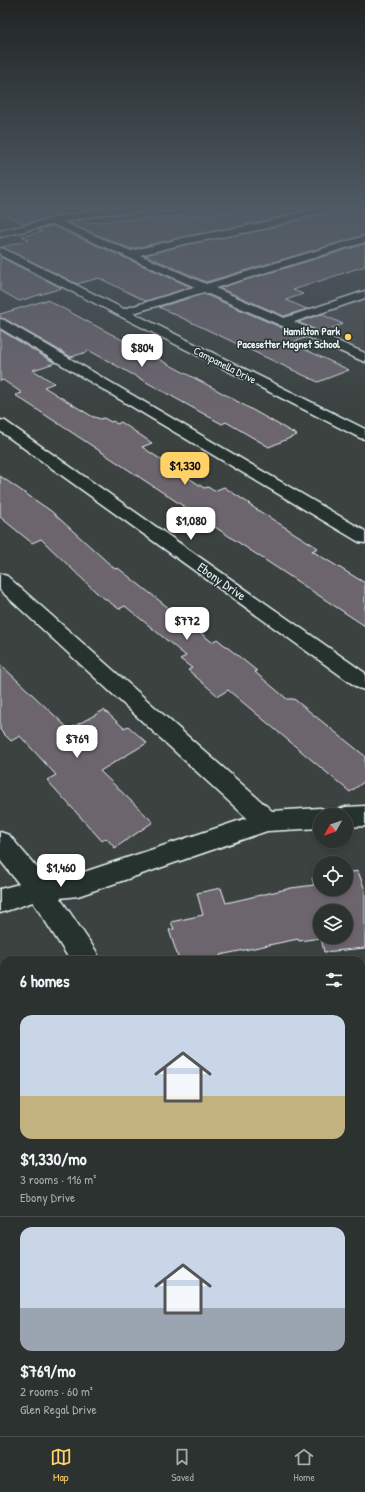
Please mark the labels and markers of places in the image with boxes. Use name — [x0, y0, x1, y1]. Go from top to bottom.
place label: Hamilton Park Pacesetter Magnet School — [237, 324, 341, 352]
marker: Hamilton Park Pacesetter Magnet School — [343, 332, 353, 342]
pin: $804 — [118, 334, 166, 368]
pin: $1,330 — [152, 452, 218, 486]
pin: $1,080 — [158, 507, 224, 541]
pin: $772 — [163, 607, 211, 641]
pin: $769 — [53, 725, 101, 759]
pin: $1,460 — [28, 854, 94, 888]

